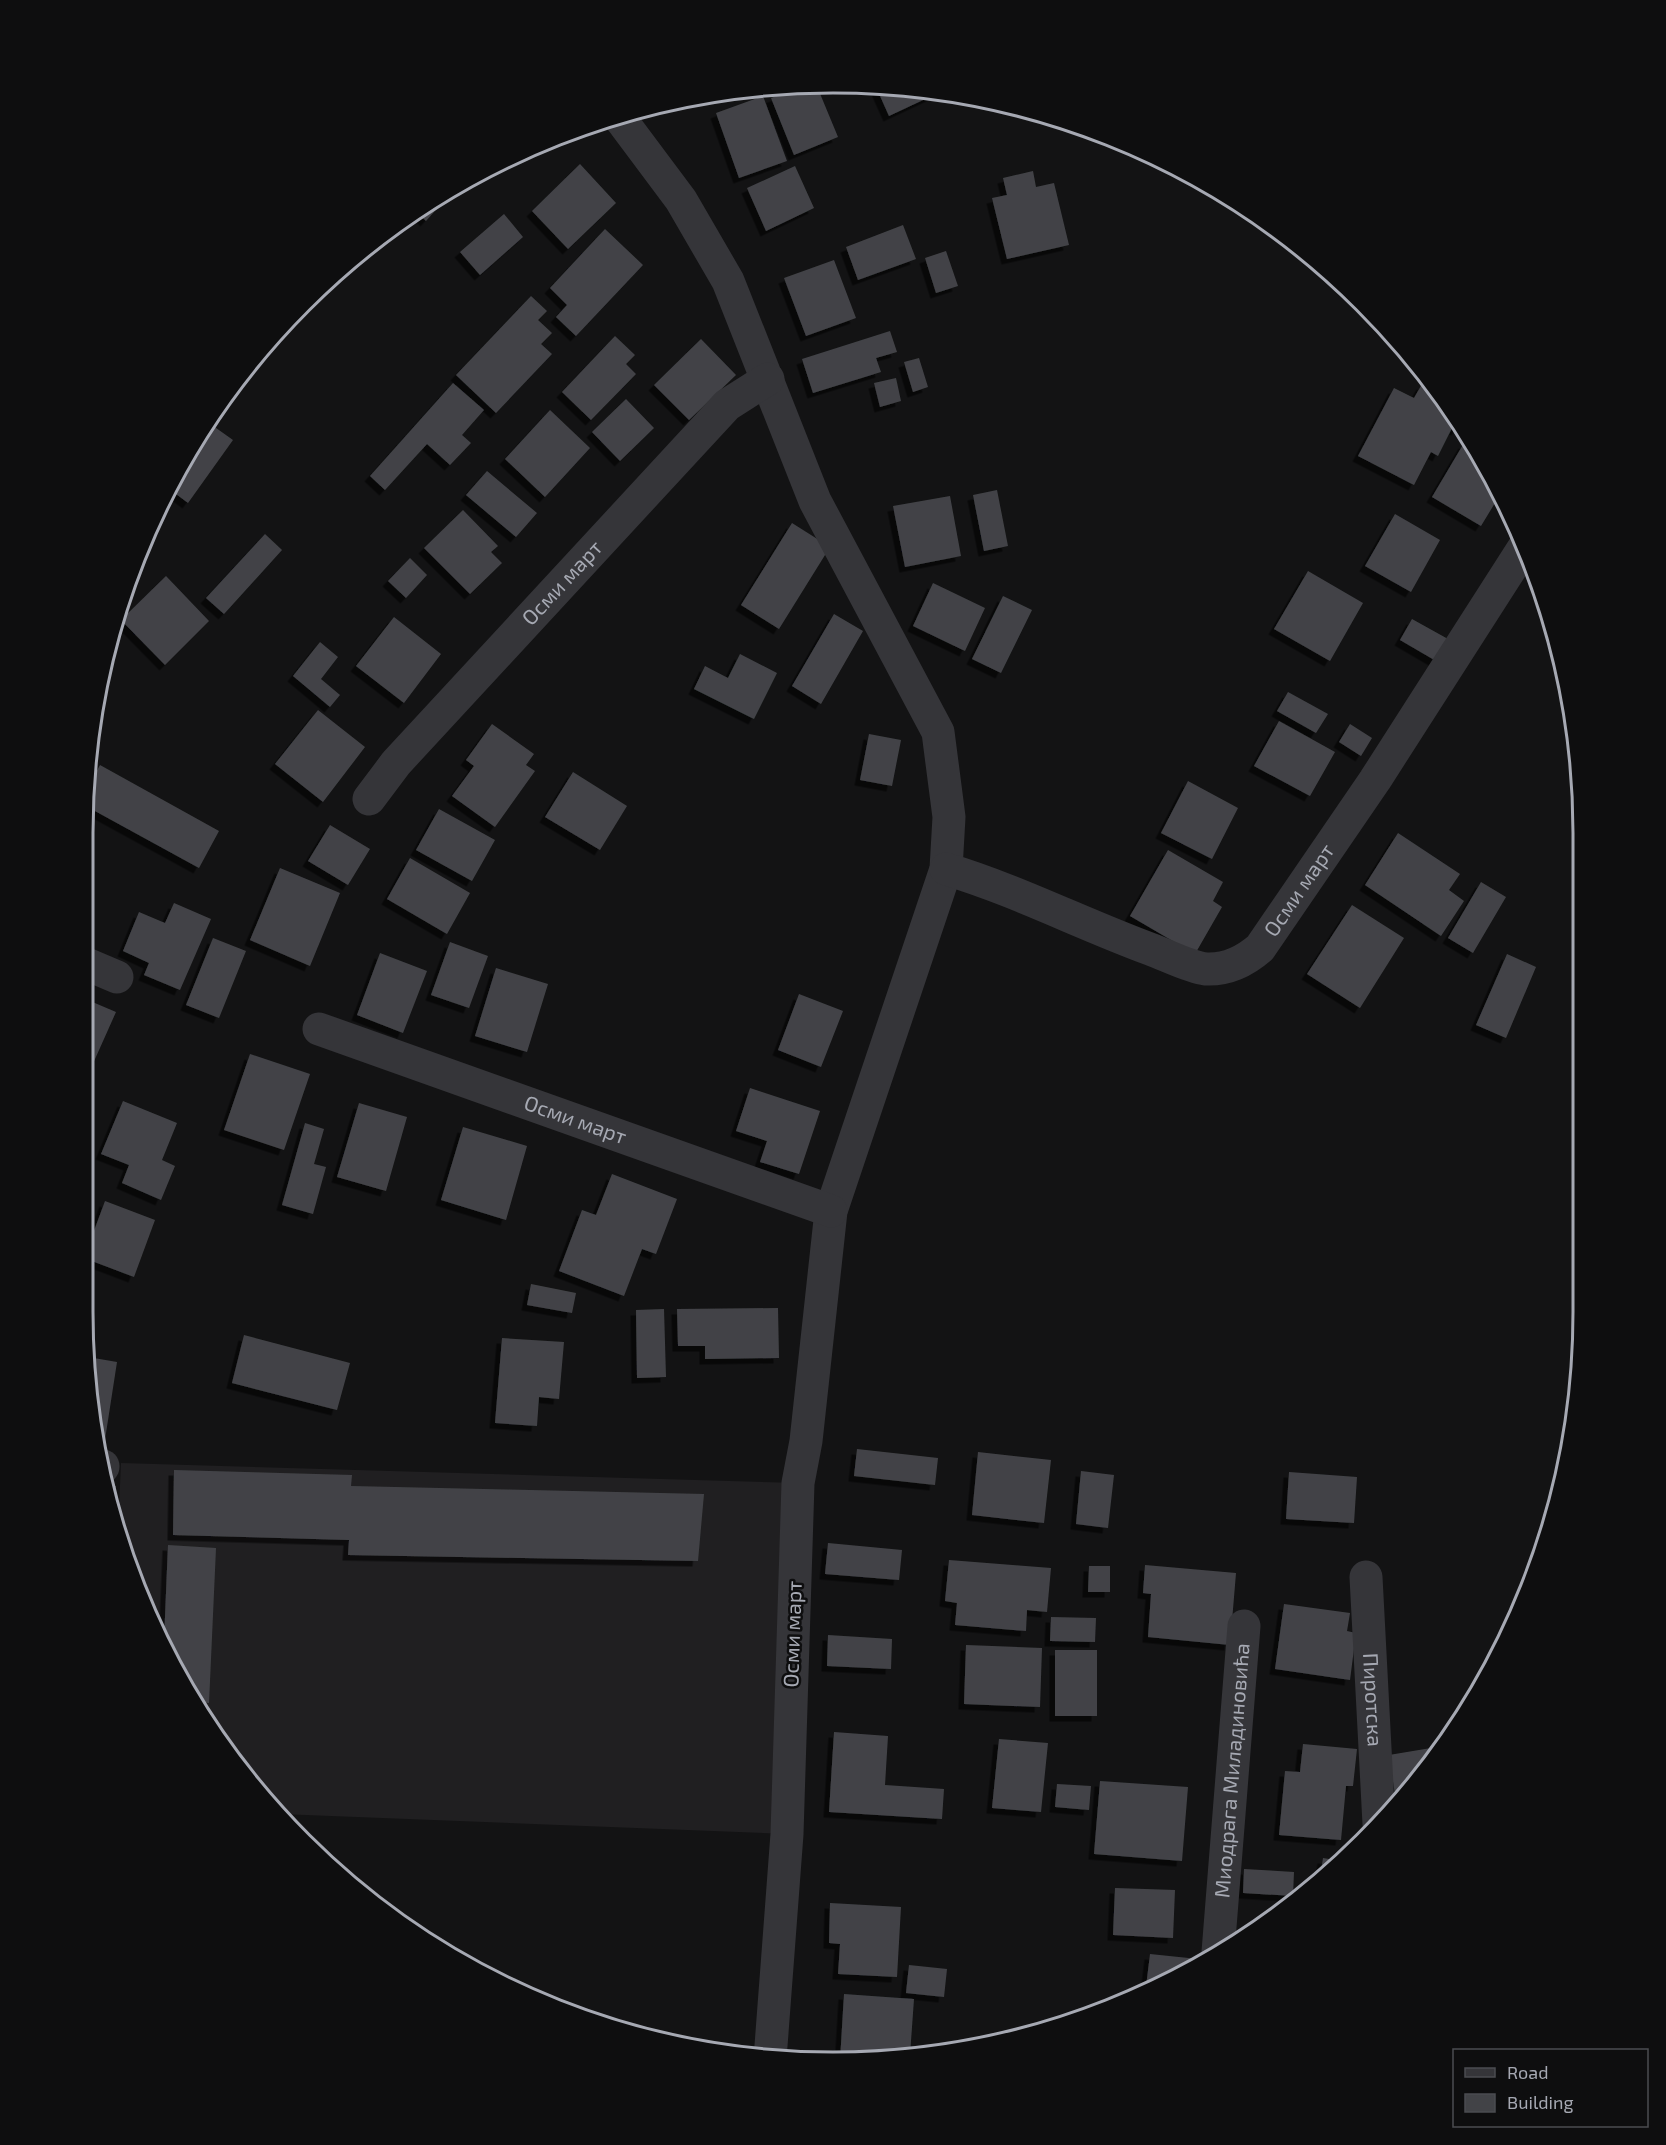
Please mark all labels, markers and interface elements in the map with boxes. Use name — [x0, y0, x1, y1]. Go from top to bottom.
street label: Осми март — [516, 534, 607, 630]
street label: Осми март — [1258, 838, 1339, 941]
street label: Осми март — [521, 1089, 630, 1148]
street label: Осми март — [777, 1580, 806, 1688]
street label: Миодрага Миладиновића — [1208, 1642, 1254, 1899]
street label: Пиротска — [1359, 1652, 1389, 1747]
legend — [1453, 2049, 1648, 2127]
text: Road — [1507, 2061, 1548, 2083]
text: Building — [1507, 2091, 1574, 2113]

